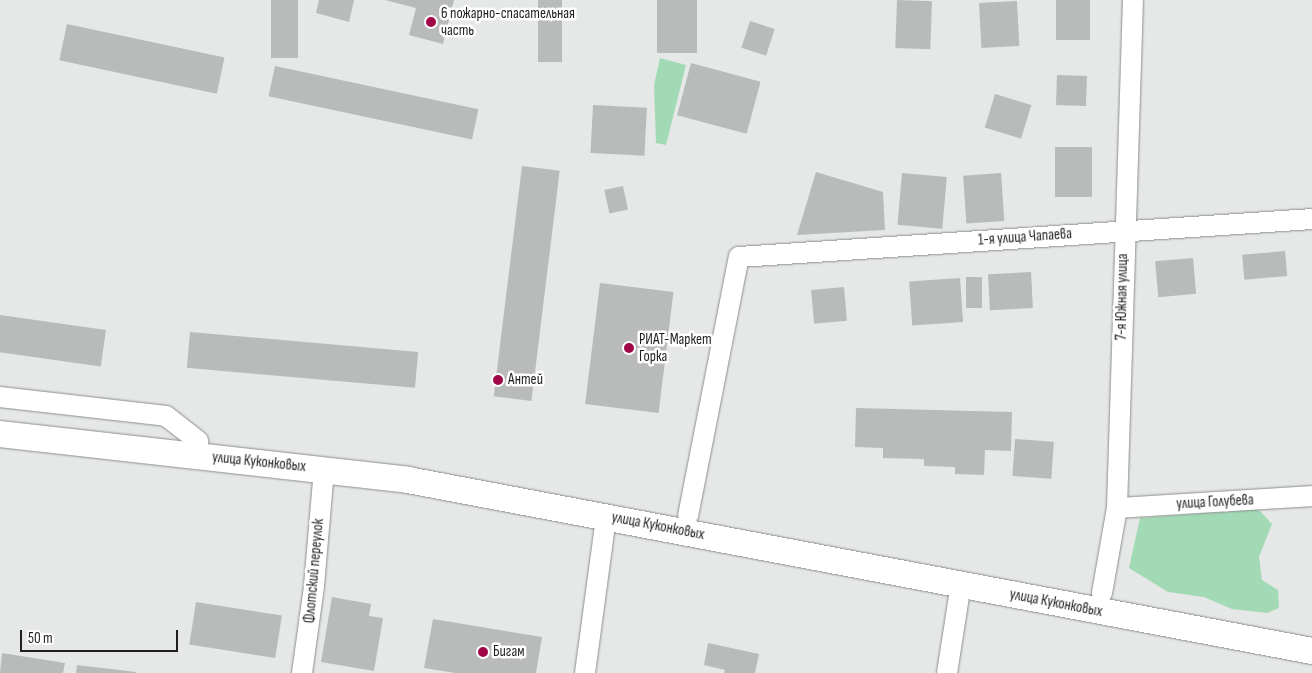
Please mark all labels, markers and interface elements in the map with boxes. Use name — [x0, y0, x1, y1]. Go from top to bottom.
place label: 6 пожарно-спасательная часть — [441, 4, 575, 39]
marker: 6 пожарно-спасательная часть — [425, 16, 437, 28]
street label: 1-я улица Чапаева — [977, 225, 1073, 249]
street label: 7-я Южная улица — [1112, 253, 1132, 341]
place label: РИАТ-Маркет Горка — [639, 330, 712, 365]
marker: РИАТ-Маркет Горка — [623, 342, 635, 354]
place label: Антей — [508, 371, 543, 389]
marker: Антей — [492, 374, 504, 386]
street label: улица Куконковых — [211, 448, 307, 476]
street label: улица Голубева — [1176, 491, 1254, 513]
street label: улица Куконковых — [610, 508, 706, 544]
street label: Флотский переулок — [300, 518, 328, 624]
street label: улица Куконковых — [1008, 585, 1104, 621]
scale bar — [22, 620, 180, 652]
text: 50 m — [28, 629, 53, 648]
place label: Бигам — [493, 643, 524, 661]
marker: Бигам — [477, 646, 489, 658]

